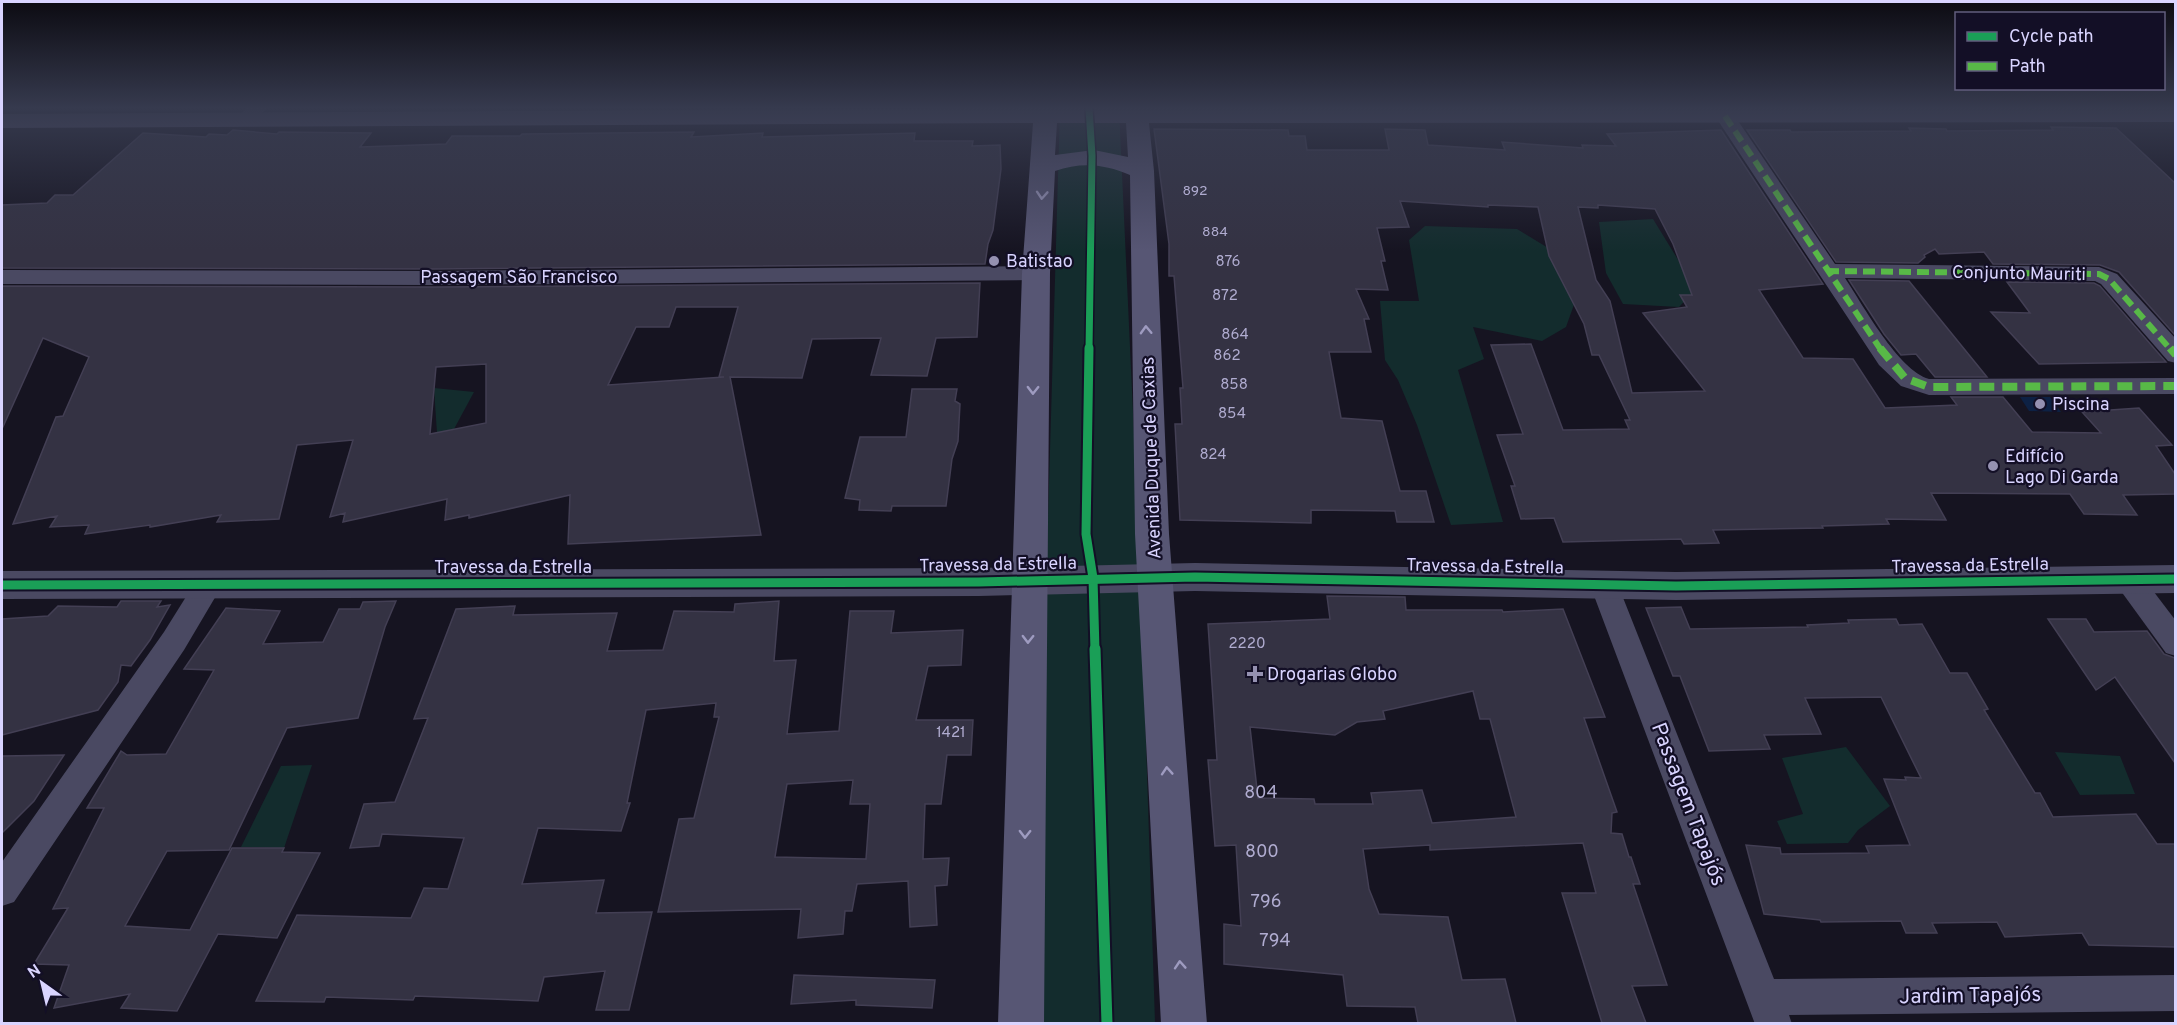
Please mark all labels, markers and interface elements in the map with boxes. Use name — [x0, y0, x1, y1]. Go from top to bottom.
legend — [1955, 12, 2165, 90]
text: Cycle path — [2009, 26, 2094, 49]
text: Path — [2009, 56, 2046, 79]
house number: 892 — [1182, 183, 1208, 200]
one-way arrow — [1035, 191, 1048, 200]
house number: 884 — [1202, 224, 1228, 241]
place label: Batistao — [1006, 251, 1073, 274]
house number: 876 — [1215, 253, 1241, 272]
marker: Batistao — [987, 254, 1001, 268]
street label: Conjunto Mauriti — [1952, 262, 2086, 287]
street label: Passagem São Francisco — [420, 267, 618, 290]
house number: 872 — [1212, 287, 1238, 306]
one-way arrow — [1140, 326, 1153, 335]
house number: 864 — [1221, 326, 1249, 345]
house number: 862 — [1213, 347, 1241, 366]
street label: Avenida Duque de Caxias — [1137, 356, 1168, 560]
house number: 858 — [1220, 376, 1248, 395]
one-way arrow — [1027, 386, 1040, 395]
place label: Piscina — [2052, 394, 2109, 417]
marker: Piscina — [2033, 397, 2047, 411]
house number: 854 — [1218, 405, 1246, 424]
house number: 824 — [1199, 446, 1227, 465]
place label: Edifício Lago Di Garda — [2005, 446, 2118, 490]
marker: Edifício Lago Di Garda — [1986, 459, 2000, 473]
street label: Travessa da Estrella — [919, 553, 1077, 578]
street label: Travessa da Estrella — [1891, 554, 2049, 579]
street label: Travessa da Estrella — [1406, 555, 1564, 580]
street label: Travessa da Estrella — [434, 557, 592, 580]
one-way arrow — [1022, 634, 1035, 643]
house number: 2220 — [1228, 635, 1266, 654]
place label: Drogarias Globo — [1267, 664, 1397, 687]
marker: Drogarias Globo — [1248, 667, 1262, 681]
street label: Passagem Tapajós — [1644, 719, 1731, 890]
house number: 1421 — [936, 724, 966, 743]
one-way arrow — [1161, 766, 1174, 775]
house number: 804 — [1244, 782, 1278, 805]
one-way arrow — [1018, 829, 1031, 838]
house number: 800 — [1245, 841, 1279, 864]
house number: 796 — [1251, 891, 1281, 914]
house number: 794 — [1259, 930, 1291, 953]
north arrow — [12, 953, 72, 1013]
text: N — [24, 961, 45, 984]
one-way arrow — [1174, 961, 1187, 970]
street label: Jardim Tapajós — [1899, 982, 2041, 1011]

